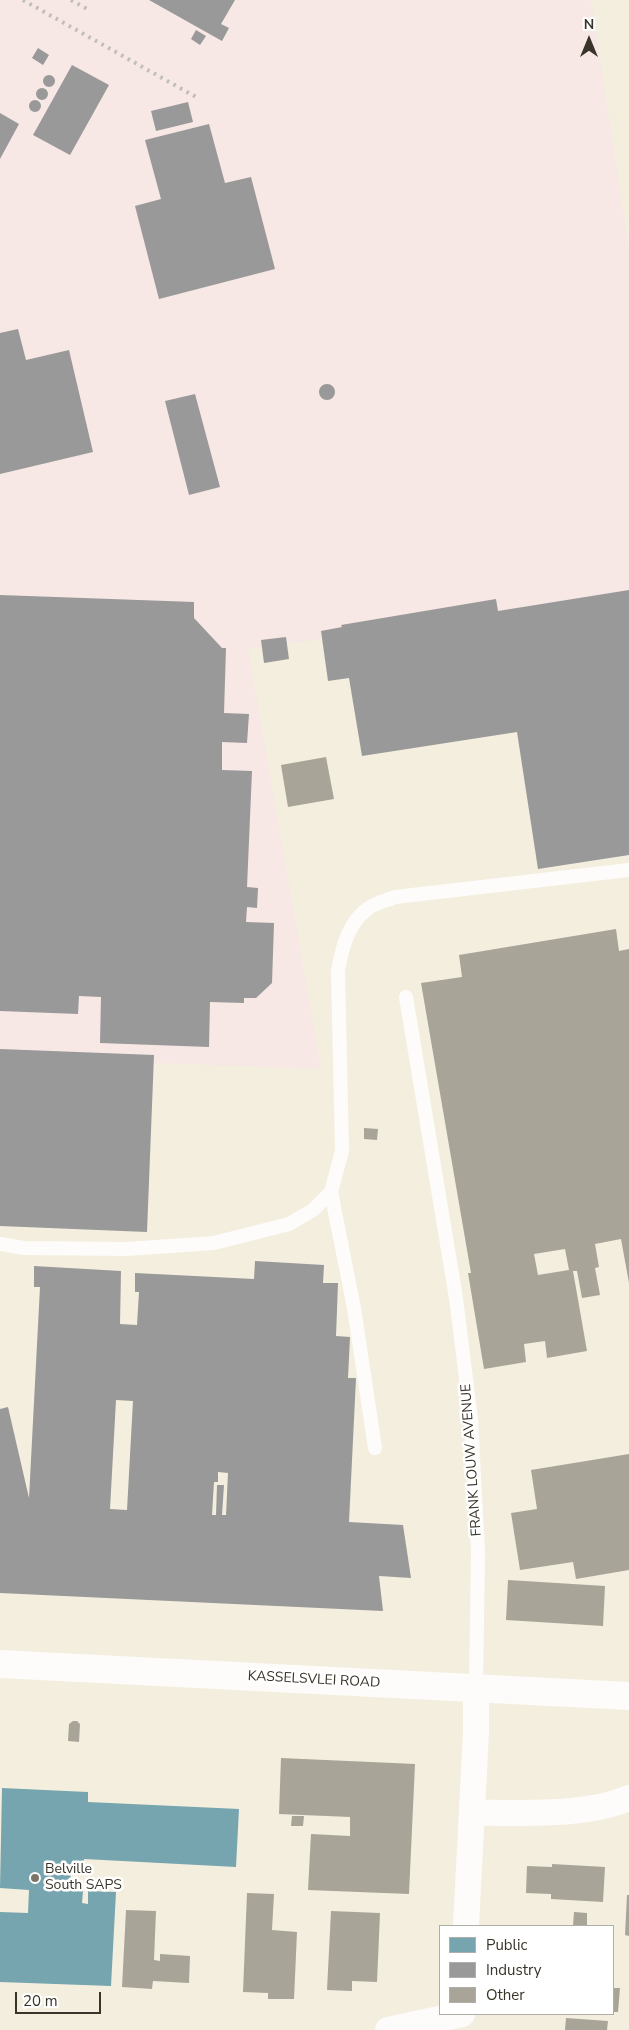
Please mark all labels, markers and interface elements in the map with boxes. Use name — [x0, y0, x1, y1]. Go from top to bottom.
north arrow — [564, 15, 614, 65]
text: N — [584, 15, 594, 34]
street label: FRANK LOUW AVENUE — [458, 1383, 486, 1537]
street label: KASSELSVLEI ROAD — [247, 1668, 381, 1692]
place label: Belville South SAPS — [45, 1862, 122, 1894]
marker: Belville South SAPS — [29, 1872, 41, 1884]
legend — [439, 1925, 614, 2015]
text: Public — [486, 1935, 527, 1955]
text: Industry — [486, 1960, 541, 1980]
scale bar — [18, 1982, 104, 2014]
text: Other — [486, 1985, 525, 2005]
text: 20 m — [23, 1991, 58, 2011]

